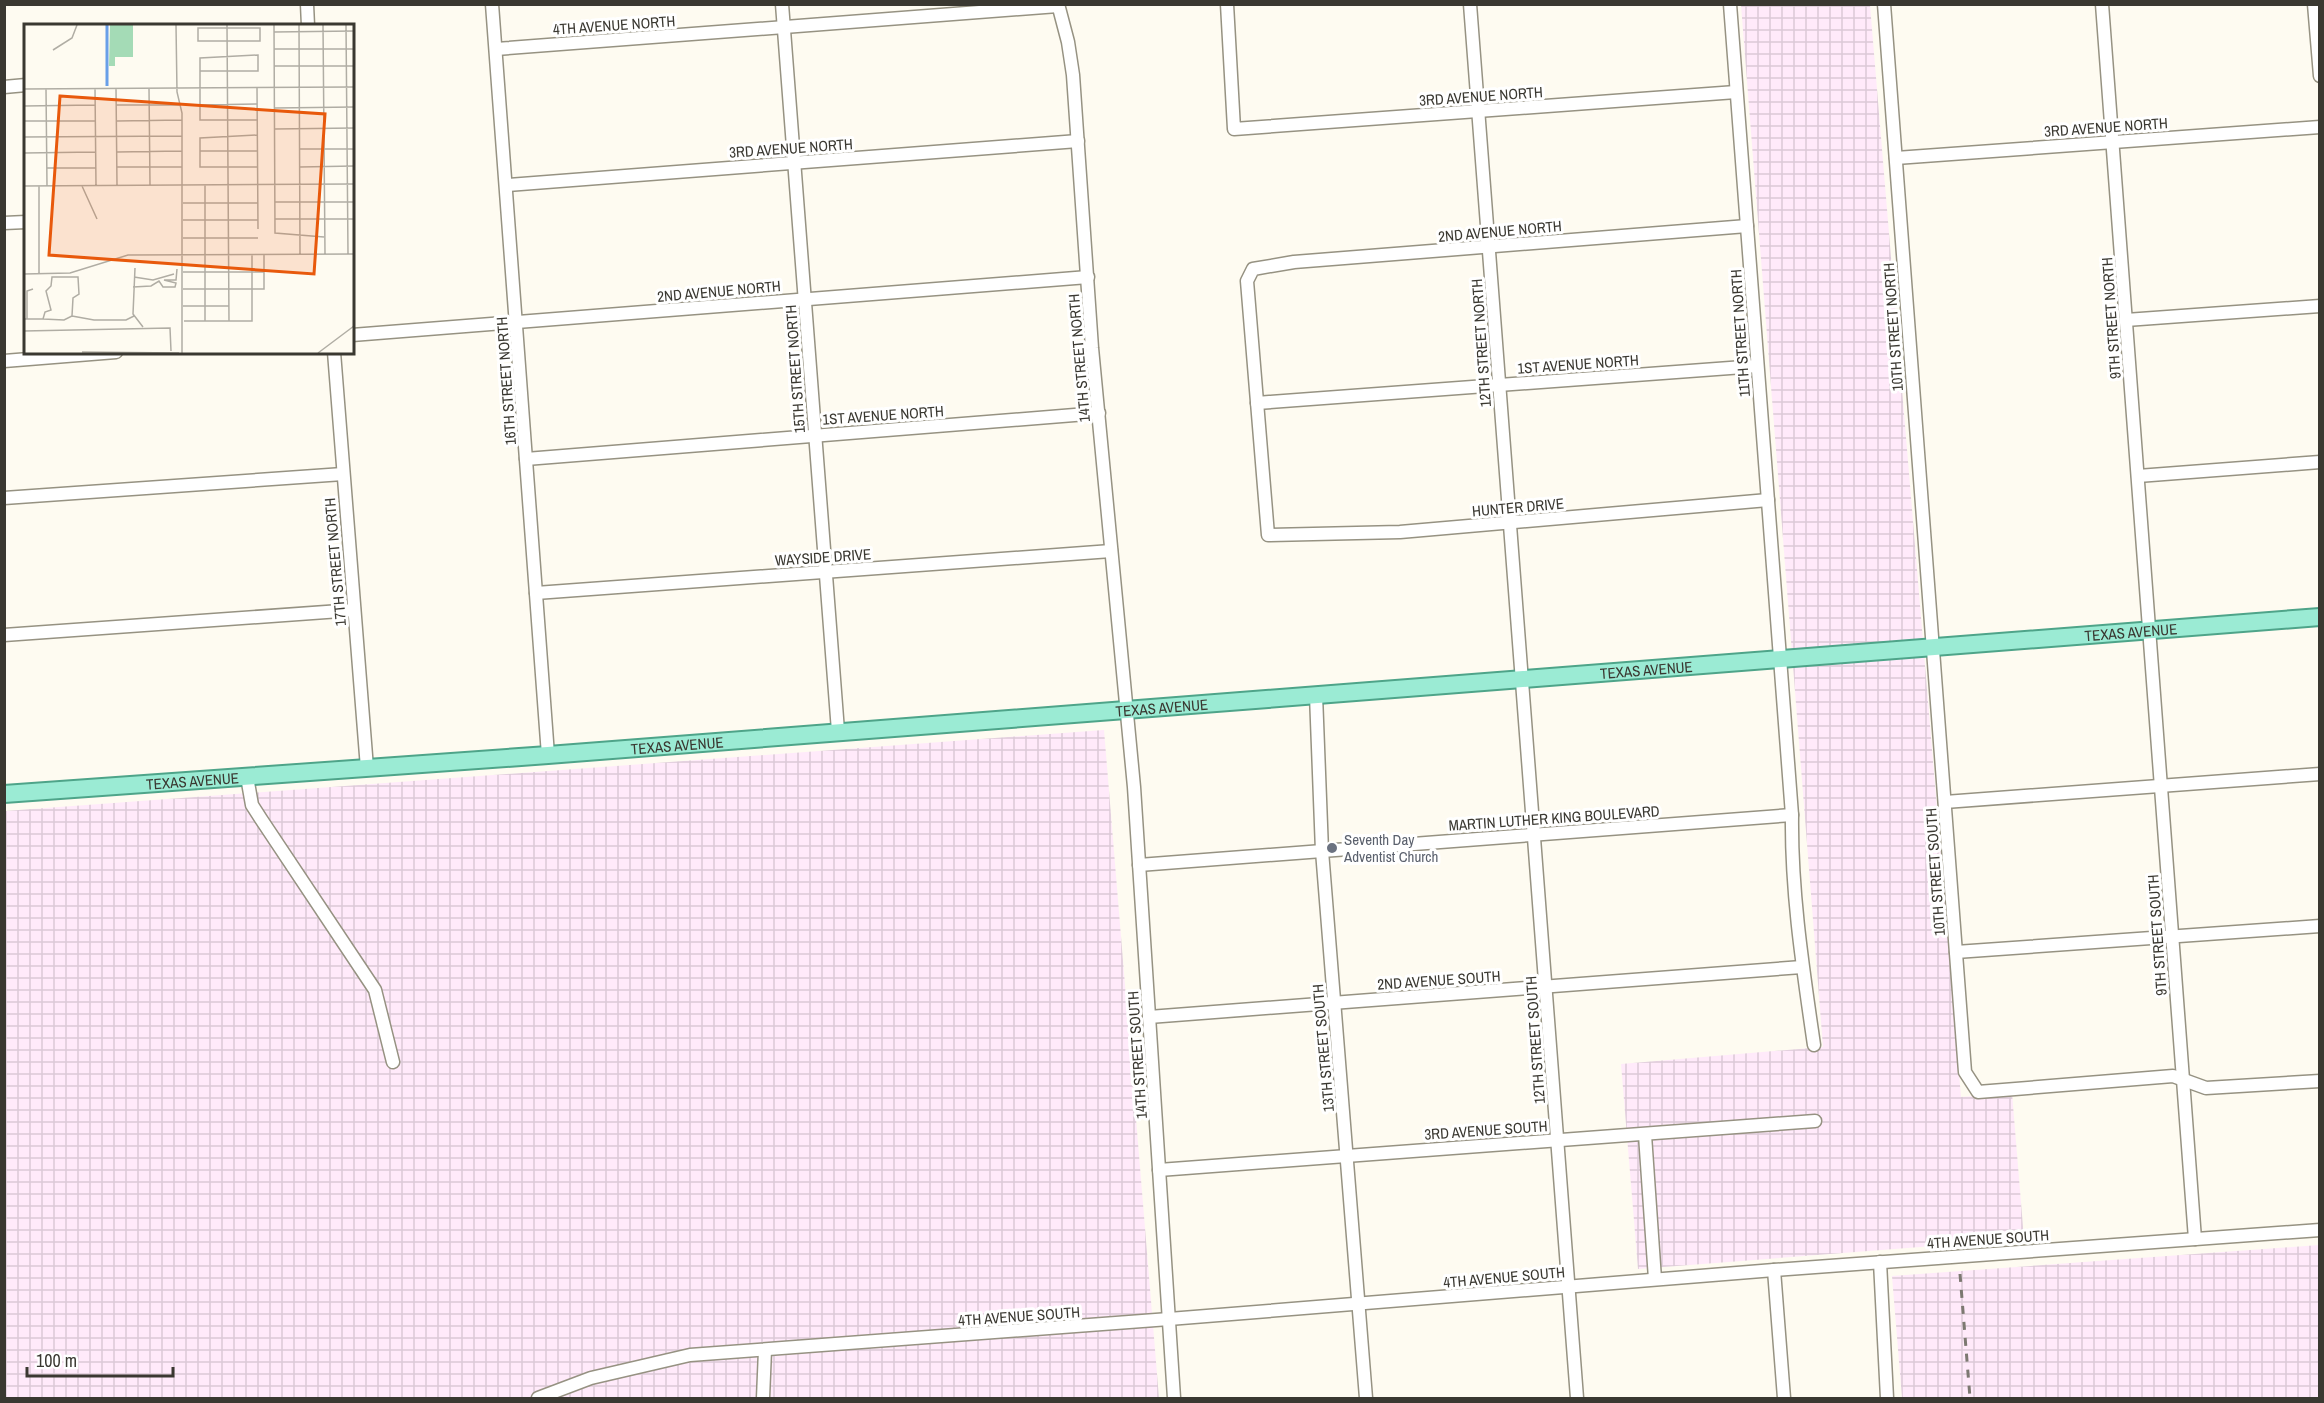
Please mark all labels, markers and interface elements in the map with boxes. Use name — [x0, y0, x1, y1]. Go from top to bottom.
street label: 4TH AVENUE NORTH — [552, 10, 676, 40]
inset map — [24, 24, 354, 354]
street label: 3RD AVENUE NORTH — [1418, 81, 1544, 111]
street label: 3RD AVENUE NORTH — [2043, 112, 2169, 142]
street label: 3RD AVENUE NORTH — [728, 133, 854, 163]
street label: 2ND AVENUE NORTH — [1437, 215, 1563, 247]
street label: 9TH STREET NORTH — [2096, 256, 2126, 380]
street label: 10TH STREET NORTH — [1878, 262, 1908, 392]
street label: 11TH STREET NORTH — [1725, 268, 1755, 398]
street label: 2ND AVENUE NORTH — [656, 275, 782, 307]
street label: 12TH STREET NORTH — [1466, 278, 1496, 408]
street label: 14TH STREET NORTH — [1063, 293, 1095, 423]
street label: 15TH STREET NORTH — [780, 304, 810, 434]
street label: 16TH STREET NORTH — [491, 316, 521, 446]
street label: 1ST AVENUE NORTH — [1517, 349, 1639, 379]
street label: 1ST AVENUE NORTH — [822, 400, 944, 430]
street label: HUNTER DRIVE — [1471, 493, 1565, 521]
street label: 17TH STREET NORTH — [319, 497, 351, 627]
street label: WAYSIDE DRIVE — [774, 543, 872, 571]
street label: TEXAS AVENUE — [2084, 618, 2178, 646]
street label: TEXAS AVENUE — [1599, 655, 1693, 684]
street label: TEXAS AVENUE — [1115, 693, 1209, 721]
street label: TEXAS AVENUE — [630, 731, 724, 759]
street label: TEXAS AVENUE — [145, 767, 240, 794]
street label: MARTIN LUTHER KING BOULEVARD — [1448, 800, 1660, 836]
street label: 10TH STREET SOUTH — [1920, 807, 1950, 937]
place label: Seventh Day Adventist Church — [1343, 829, 1438, 867]
marker: Seventh Day Adventist Church — [1325, 841, 1339, 855]
street label: 9TH STREET SOUTH — [2142, 874, 2172, 996]
street label: 2ND AVENUE SOUTH — [1377, 965, 1501, 995]
street label: 12TH STREET SOUTH — [1520, 975, 1550, 1105]
street label: 13TH STREET SOUTH — [1307, 983, 1339, 1113]
street label: 14TH STREET SOUTH — [1122, 990, 1152, 1120]
street label: 3RD AVENUE SOUTH — [1424, 1115, 1548, 1145]
street label: 4TH AVENUE SOUTH — [1926, 1224, 2050, 1254]
street label: 4TH AVENUE SOUTH — [1442, 1261, 1566, 1293]
street label: 4TH AVENUE SOUTH — [957, 1301, 1081, 1331]
scale bar — [27, 1340, 172, 1378]
text: 100 m — [36, 1348, 77, 1373]

